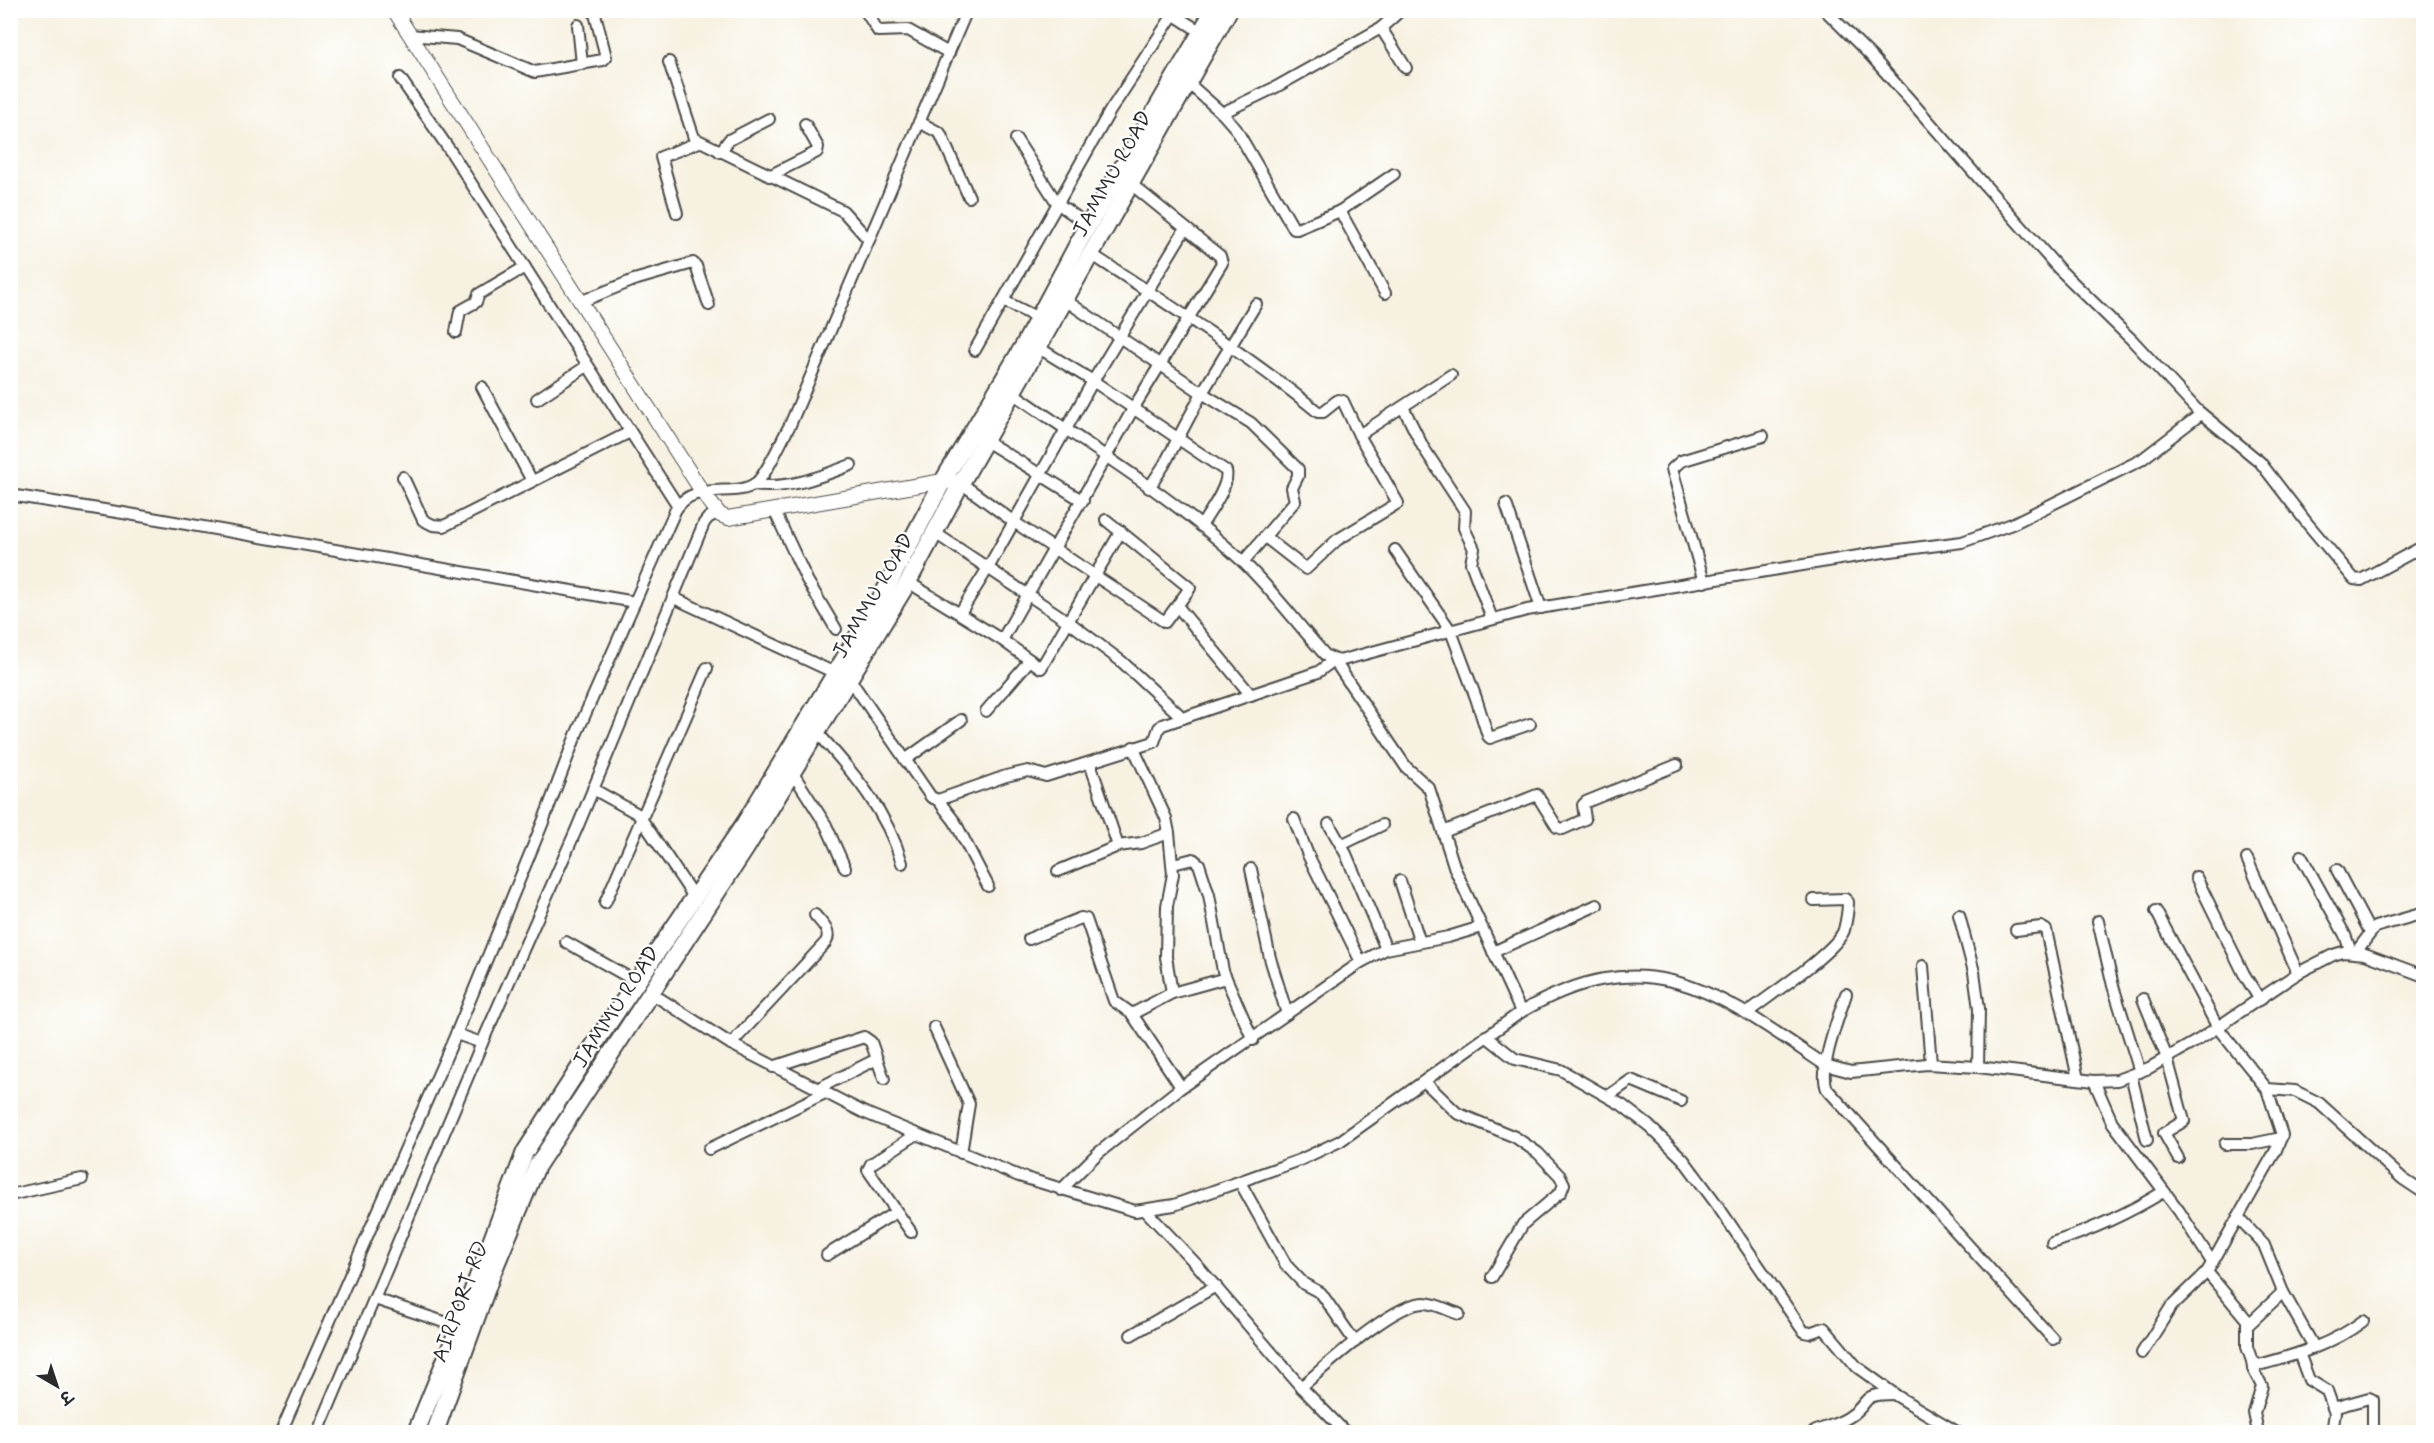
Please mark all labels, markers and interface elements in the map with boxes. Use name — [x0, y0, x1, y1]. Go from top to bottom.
street label: JAMMU ROAD — [1066, 106, 1159, 242]
street label: JAMMU ROAD — [826, 528, 921, 664]
street label: JAMMU ROAD — [567, 941, 667, 1074]
street label: AIRPORT RD — [426, 1237, 496, 1366]
north arrow — [27, 1356, 87, 1416]
text: उ — [54, 1384, 78, 1409]

